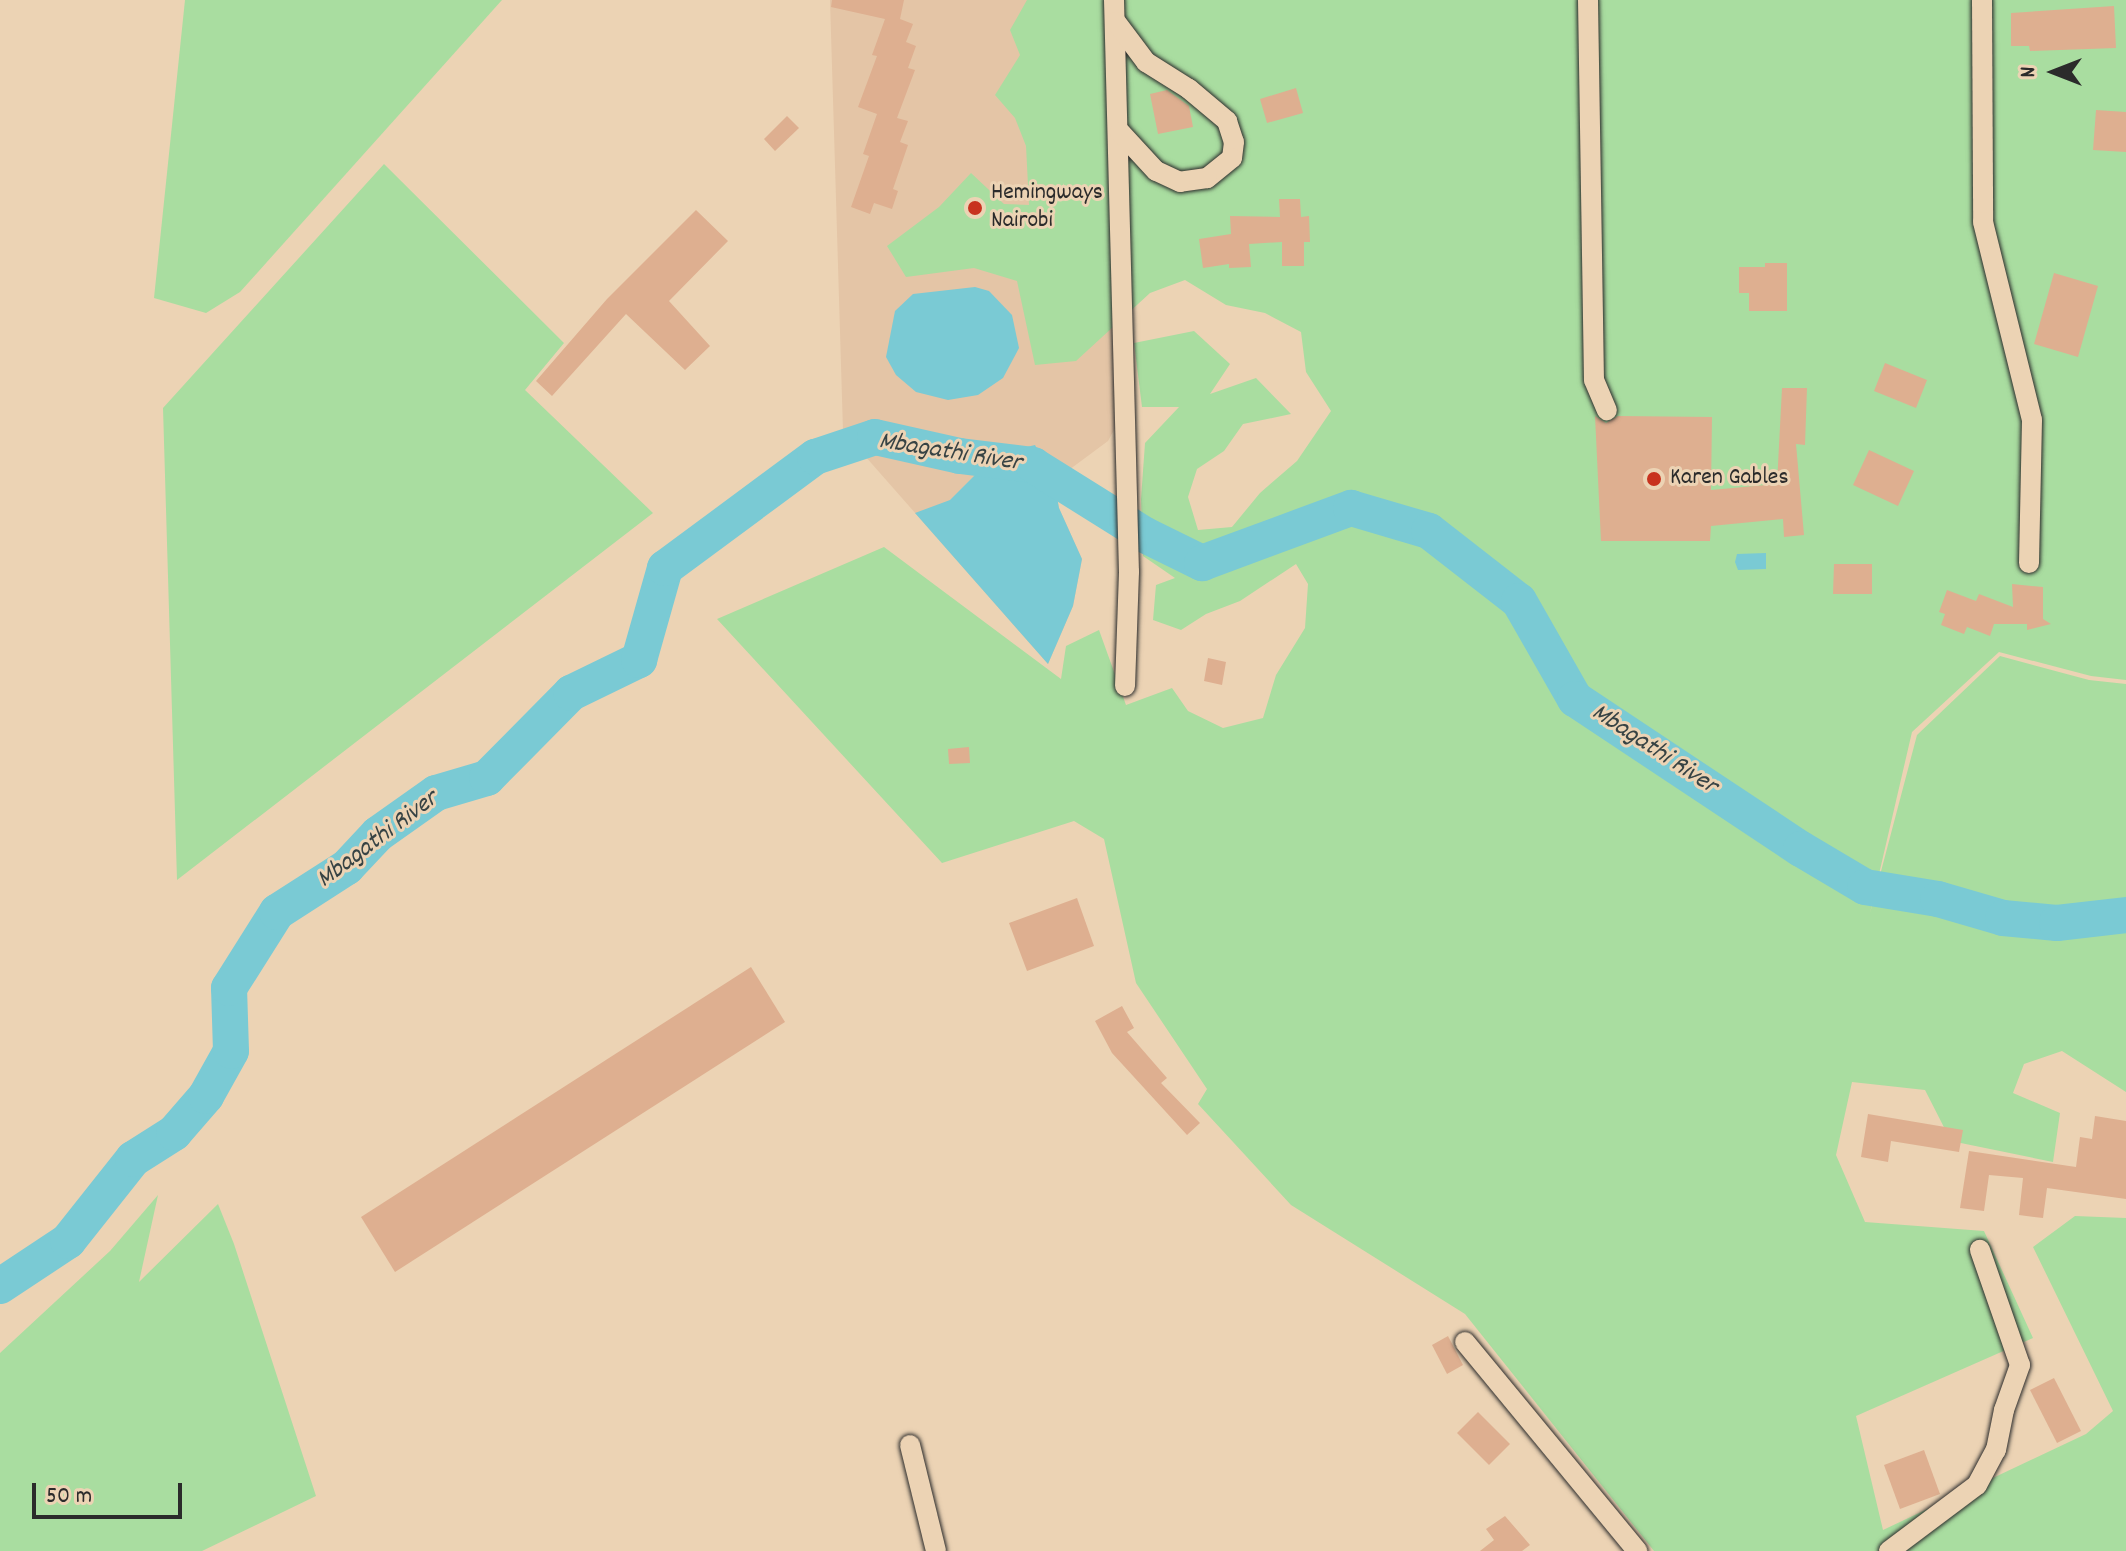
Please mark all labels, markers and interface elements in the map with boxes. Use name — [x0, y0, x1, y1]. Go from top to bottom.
north arrow — [2014, 32, 2094, 112]
text: N — [2014, 67, 2045, 77]
place label: Hemingways Nairobi — [991, 180, 1103, 236]
marker: Hemingways Nairobi — [966, 199, 984, 217]
water label: Mbagathi River — [877, 426, 1023, 480]
place label: Karen Gables — [1670, 465, 1789, 493]
marker: Karen Gables — [1645, 470, 1663, 488]
water label: Mbagathi River — [1585, 698, 1723, 802]
water label: Mbagathi River — [311, 784, 445, 896]
scale bar — [36, 1467, 186, 1517]
text: 50 m — [46, 1480, 92, 1514]

